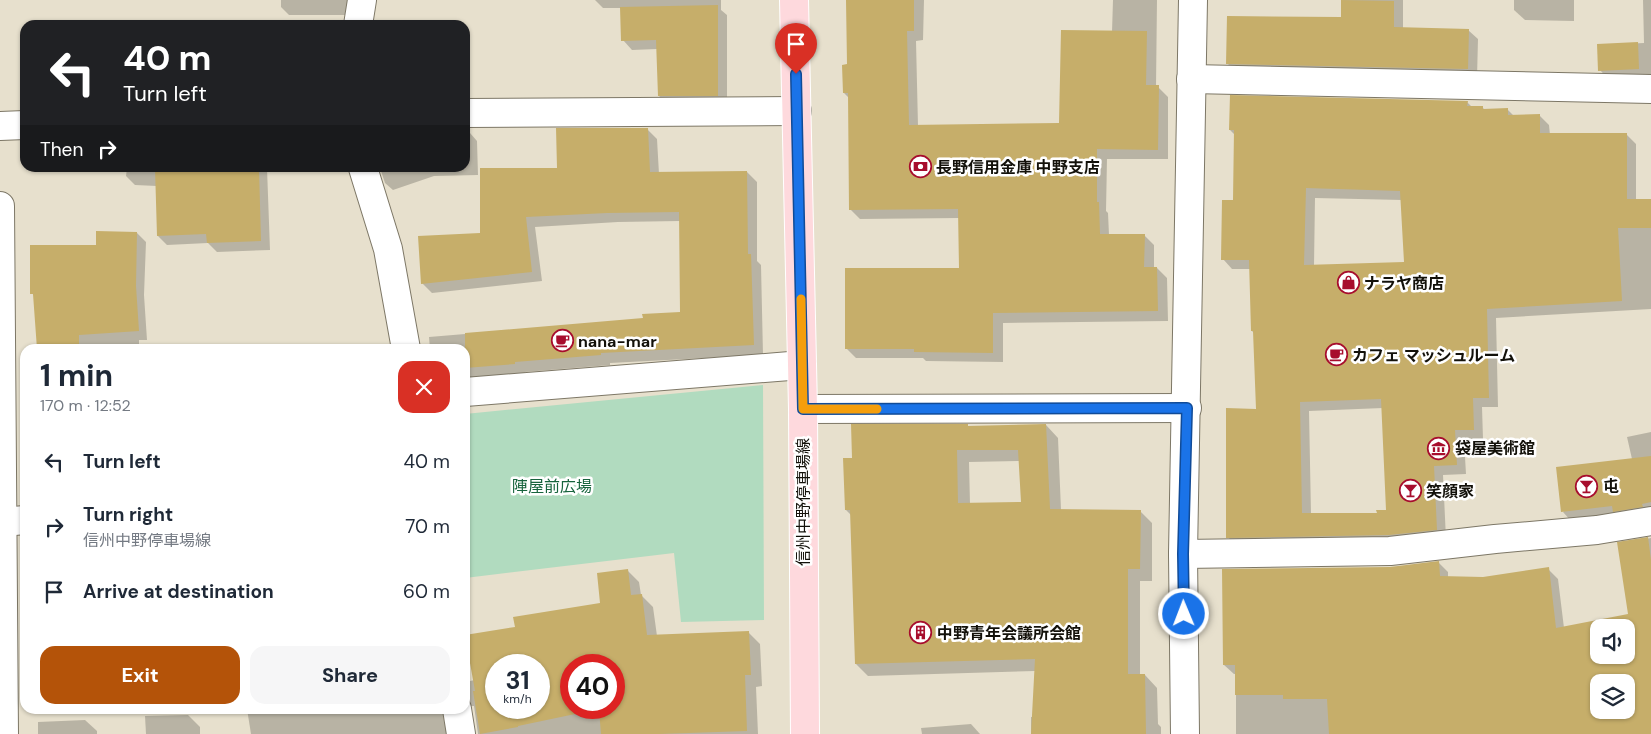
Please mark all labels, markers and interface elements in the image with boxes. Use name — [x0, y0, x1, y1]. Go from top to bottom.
pin — [775, 23, 817, 74]
icon: arrive — [782, 30, 810, 58]
text: 40 m — [123, 35, 212, 81]
icon: left — [40, 40, 105, 105]
text: Turn left — [123, 79, 207, 108]
icon: right — [93, 135, 121, 163]
text: Then — [40, 137, 83, 162]
bank icon: 長野信用金庫 中野支店 — [908, 155, 932, 179]
place label: 長野信用金庫 中野支店 — [936, 157, 1100, 178]
shop icon: ナラヤ商店 — [1336, 271, 1360, 295]
place label: ナラヤ商店 — [1364, 273, 1444, 294]
cafe icon: nana-mar — [550, 329, 574, 353]
place label: nana-mar — [578, 331, 657, 352]
cafe icon: カフェ マッシュルーム — [1324, 343, 1348, 367]
place label: カフェ マッシュルーム — [1352, 345, 1515, 366]
text: 1 min — [40, 356, 113, 395]
button: close — [398, 361, 450, 413]
text: 170 m · 12:52 — [40, 395, 131, 416]
museum icon: 袋屋美術館 — [1427, 436, 1451, 460]
street label: 信州中野停車場線 — [793, 438, 814, 566]
place label: 袋屋美術館 — [1455, 438, 1535, 459]
icon: left — [40, 448, 68, 476]
text: Turn left — [83, 449, 161, 474]
text: 40 m — [403, 449, 450, 474]
bar icon: 屯 — [1575, 474, 1599, 498]
park label: 陣屋前広場 — [512, 476, 592, 497]
place label: 屯 — [1603, 476, 1619, 497]
bar icon: 笑顔家 — [1398, 479, 1422, 503]
place label: 笑顔家 — [1426, 481, 1474, 502]
text: Turn right — [83, 502, 173, 527]
icon: right — [40, 513, 68, 541]
text: 70 m — [405, 514, 450, 539]
text: 信州中野停車場線 — [83, 530, 211, 551]
icon: arrive — [40, 578, 68, 606]
text: Arrive at destination — [83, 579, 274, 604]
text: 60 m — [403, 579, 450, 604]
position arrow — [1157, 587, 1209, 639]
map controls — [1590, 619, 1635, 719]
button: sound — [1590, 619, 1635, 664]
building icon: 中野青年会議所会館 — [909, 621, 933, 645]
place label: 中野青年会議所会館 — [937, 623, 1081, 644]
button: Exit — [40, 646, 240, 704]
button: Share — [250, 646, 450, 704]
speed limit sign: 40 — [560, 654, 625, 719]
text: 31 — [505, 664, 529, 697]
button: layers — [1590, 674, 1635, 719]
text: km/h — [503, 691, 532, 707]

